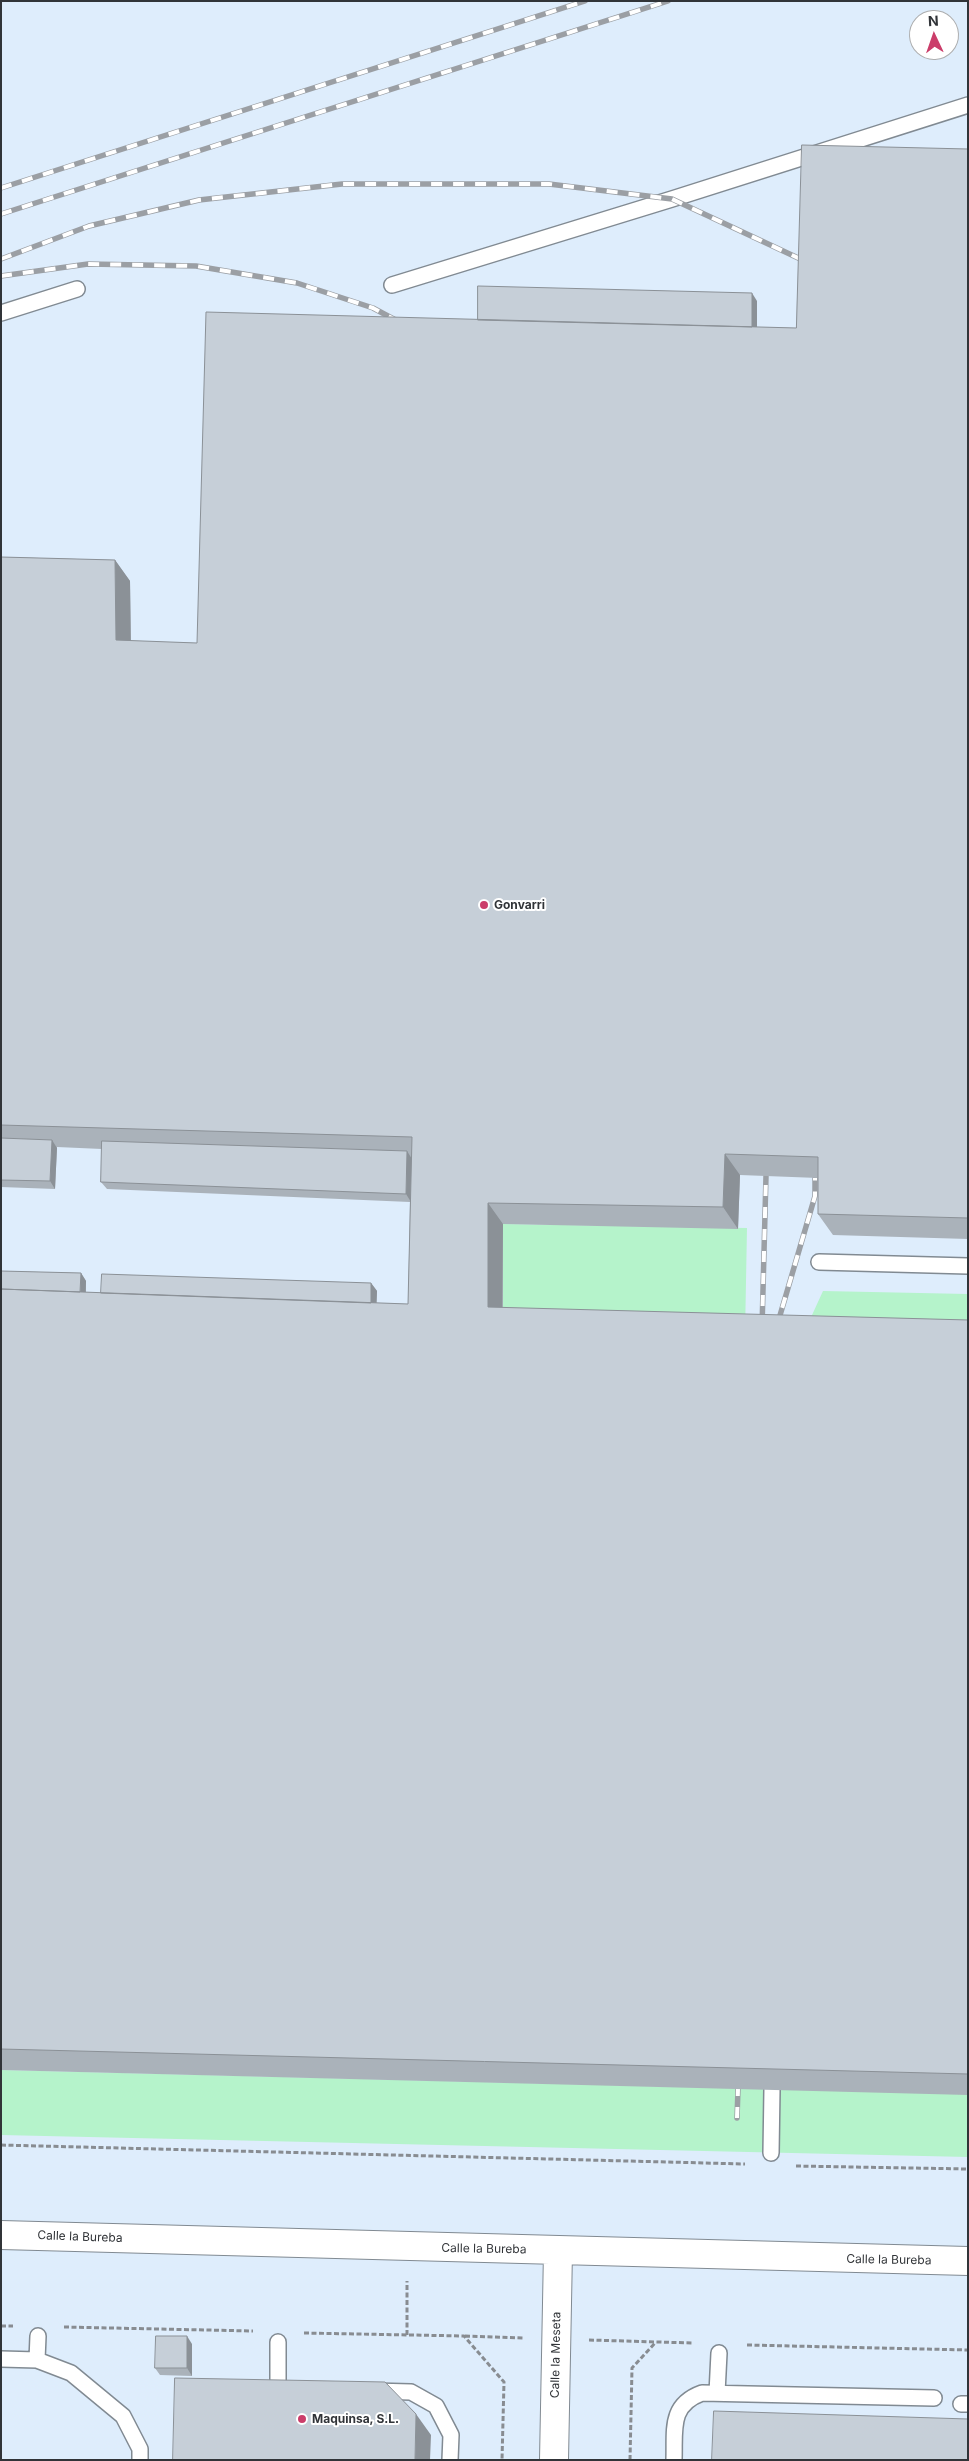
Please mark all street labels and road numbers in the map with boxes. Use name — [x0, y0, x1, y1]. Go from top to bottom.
street label: Calle la Bureba — [37, 2228, 123, 2246]
street label: Calle la Bureba — [441, 2241, 527, 2257]
street label: Calle la Bureba — [846, 2252, 932, 2268]
street label: Calle la Meseta — [548, 2312, 564, 2398]

